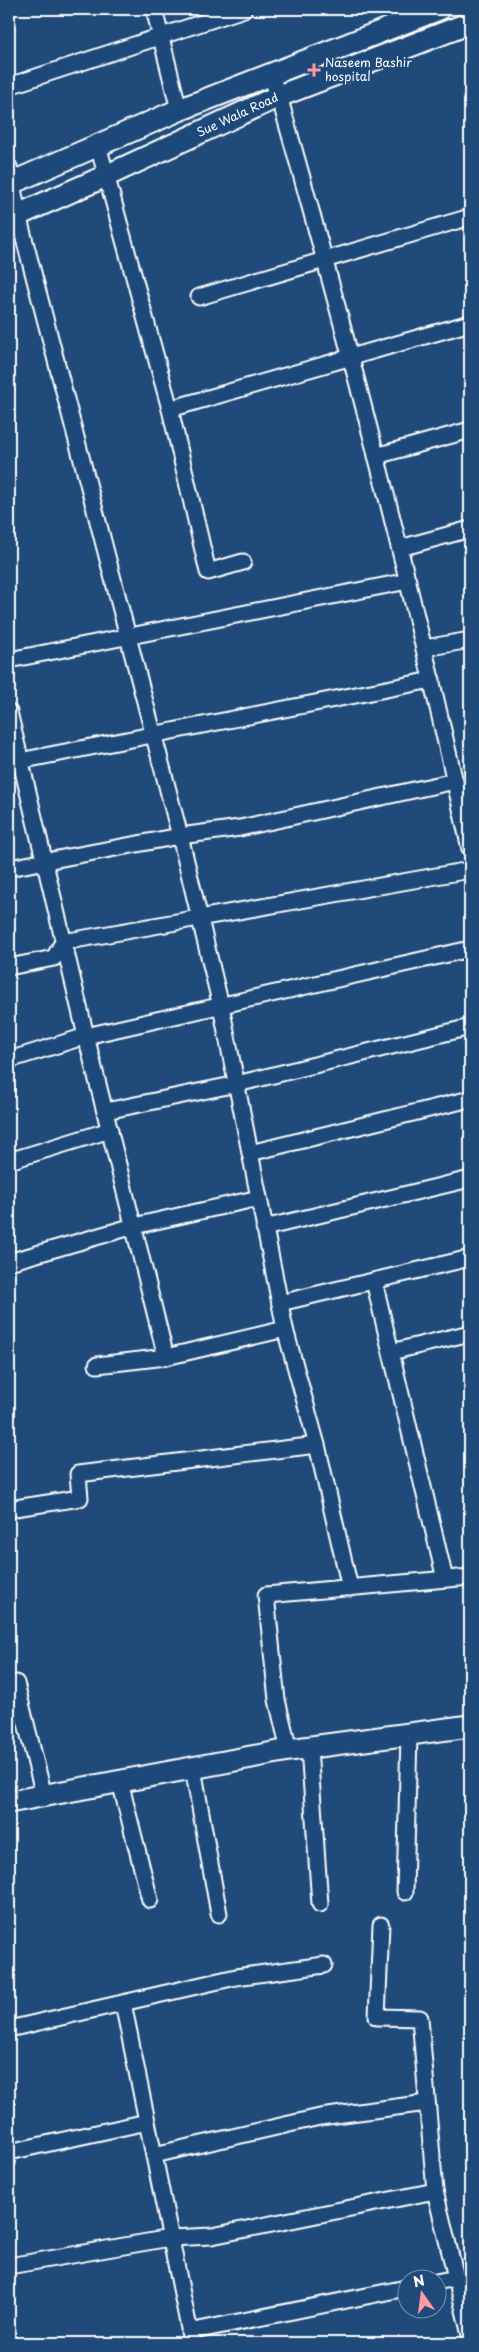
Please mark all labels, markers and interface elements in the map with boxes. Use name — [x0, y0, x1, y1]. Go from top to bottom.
place label: Naseem Bashir hospital — [325, 53, 412, 85]
marker: Naseem Bashir hospital — [307, 63, 321, 77]
street label: Sue Wala Road — [193, 88, 281, 141]
text: N — [411, 2269, 427, 2292]
north arrow — [396, 2270, 446, 2320]

